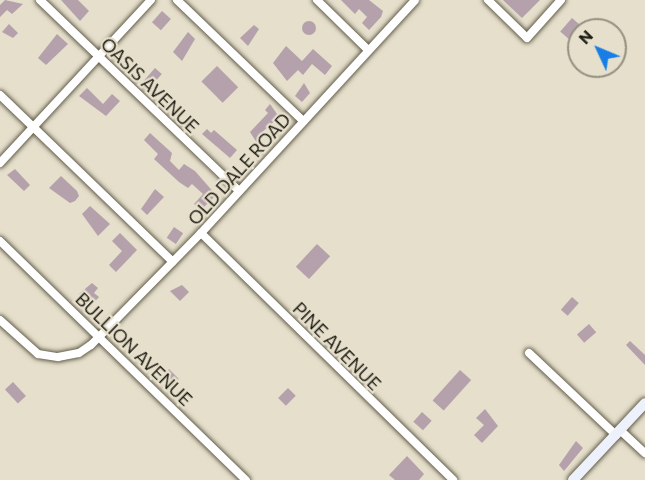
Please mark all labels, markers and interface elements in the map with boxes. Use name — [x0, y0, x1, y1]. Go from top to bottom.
north arrow — [567, 18, 627, 78]
text: N — [574, 26, 596, 47]
street label: OASIS AVENUE — [97, 33, 203, 137]
street label: OLD DALE ROAD — [183, 109, 295, 229]
street label: BULLION AVENUE — [71, 288, 197, 410]
street label: PINE AVENUE — [288, 297, 386, 395]

